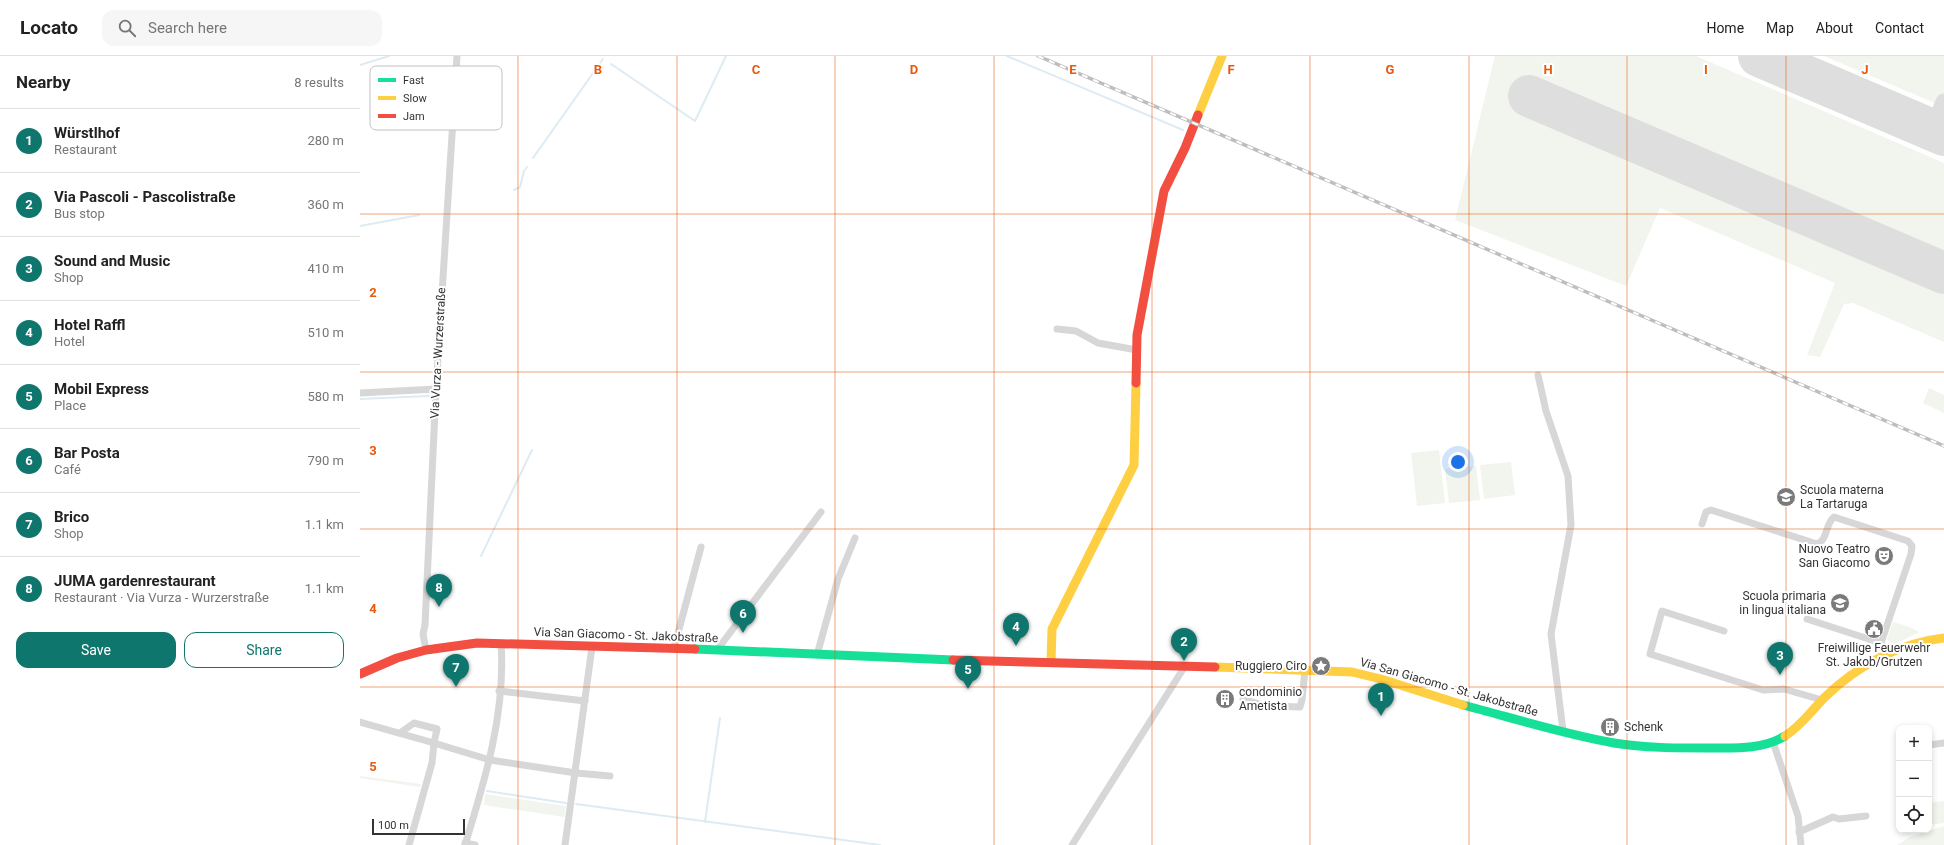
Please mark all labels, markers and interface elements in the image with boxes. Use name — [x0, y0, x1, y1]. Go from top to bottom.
search box — [102, 10, 382, 46]
text: Locato — [20, 16, 78, 39]
icon: search — [116, 17, 138, 39]
text: Search here — [148, 19, 227, 37]
text: Home — [1706, 20, 1744, 36]
text: Map — [1766, 20, 1794, 36]
text: About — [1816, 20, 1853, 36]
text: Contact — [1875, 20, 1924, 36]
text: B — [594, 62, 602, 77]
text: C — [752, 62, 761, 77]
text: D — [910, 62, 918, 77]
text: E — [1069, 62, 1077, 77]
text: F — [1227, 62, 1235, 77]
text: G — [1386, 62, 1395, 77]
text: H — [1543, 62, 1553, 77]
text: I — [1704, 62, 1708, 77]
text: J — [1861, 62, 1869, 77]
legend — [370, 66, 502, 130]
text: Nearby — [16, 72, 71, 92]
text: Fast — [403, 74, 425, 87]
text: 8 results — [294, 75, 344, 90]
text: Slow — [403, 92, 427, 105]
text: Jam — [403, 110, 425, 123]
text: Würstlhof — [54, 124, 120, 142]
text: 1 — [25, 133, 33, 148]
text: 280 m — [307, 133, 344, 148]
text: Restaurant — [54, 142, 117, 157]
text: Via Pascoli - Pascolistraße — [54, 188, 236, 206]
text: 2 — [25, 197, 33, 212]
text: 360 m — [307, 197, 344, 212]
text: Bus stop — [54, 206, 105, 221]
text: Sound and Music — [54, 252, 170, 270]
text: 3 — [25, 261, 33, 276]
text: 410 m — [307, 261, 344, 276]
text: Shop — [54, 270, 84, 285]
text: 2 — [369, 285, 377, 300]
street label: Via Vurza - Wurzerstraße — [428, 287, 448, 419]
text: Hotel Raffl — [54, 316, 126, 334]
text: 4 — [25, 325, 33, 340]
text: 510 m — [307, 325, 344, 340]
text: Hotel — [54, 334, 85, 349]
text: Mobil Express — [54, 380, 149, 398]
text: 5 — [25, 389, 33, 404]
text: 580 m — [307, 389, 344, 404]
text: Place — [54, 398, 86, 413]
text: 3 — [369, 443, 377, 458]
text: Bar Posta — [54, 444, 120, 462]
your location — [1448, 452, 1468, 472]
text: 6 — [25, 453, 33, 468]
text: 790 m — [307, 453, 344, 468]
text: Café — [54, 462, 81, 477]
place label: Scuola materna La Tartaruga — [1800, 483, 1884, 511]
school or university icon: Scuola materna La Tartaruga — [1775, 486, 1797, 508]
text: Brico — [54, 508, 89, 526]
text: 7 — [25, 517, 33, 532]
text: 1.1 km — [305, 517, 344, 532]
text: Shop — [54, 526, 84, 541]
place label: Nuovo Teatro San Giacomo — [1799, 542, 1870, 570]
theatre icon: Nuovo Teatro San Giacomo — [1873, 545, 1895, 567]
text: JUMA gardenrestaurant — [54, 572, 216, 590]
pin: 8 — [426, 574, 452, 607]
text: 8 — [25, 581, 33, 596]
text: 1.1 km — [305, 581, 344, 596]
place label: Scuola primaria in lingua italiana — [1739, 589, 1826, 617]
text: Restaurant · Via Vurza - Wurzerstraße — [54, 590, 269, 605]
school or university icon: Scuola primaria in lingua italiana — [1829, 592, 1851, 614]
pin: 6 — [730, 600, 756, 633]
text: 4 — [369, 601, 377, 616]
pin: 4 — [1003, 613, 1029, 646]
public building icon: Freiwillige Feuerwehr St. Jakob/Grutzen — [1863, 618, 1885, 640]
street label: Via San Giacomo - St. Jakobstraße — [533, 625, 719, 645]
pin: 2 — [1171, 628, 1197, 661]
button: Save — [16, 632, 176, 668]
button: Share — [184, 632, 344, 668]
place label: Freiwillige Feuerwehr St. Jakob/Grutzen — [1818, 641, 1930, 669]
pin: 3 — [1767, 642, 1793, 675]
pin: 7 — [443, 654, 469, 687]
place icon: Ruggiero Ciro — [1310, 655, 1332, 677]
street label: Via San Giacomo - St. Jakobstraße — [1358, 655, 1540, 719]
pin: 5 — [955, 656, 981, 689]
place label: Ruggiero Ciro — [1235, 659, 1307, 673]
pin: 1 — [1368, 683, 1394, 716]
place label: condominio Ametista — [1239, 685, 1302, 713]
building icon: condominio Ametista — [1214, 688, 1236, 710]
building icon: Schenk — [1599, 716, 1621, 738]
place label: Schenk — [1624, 720, 1664, 734]
map controls — [1896, 725, 1932, 833]
button: + — [1896, 725, 1932, 761]
text: 5 — [369, 759, 377, 774]
button: − — [1896, 761, 1932, 797]
button: locate — [1896, 797, 1932, 833]
scale bar — [372, 817, 465, 836]
text: 100 m — [378, 819, 409, 832]

